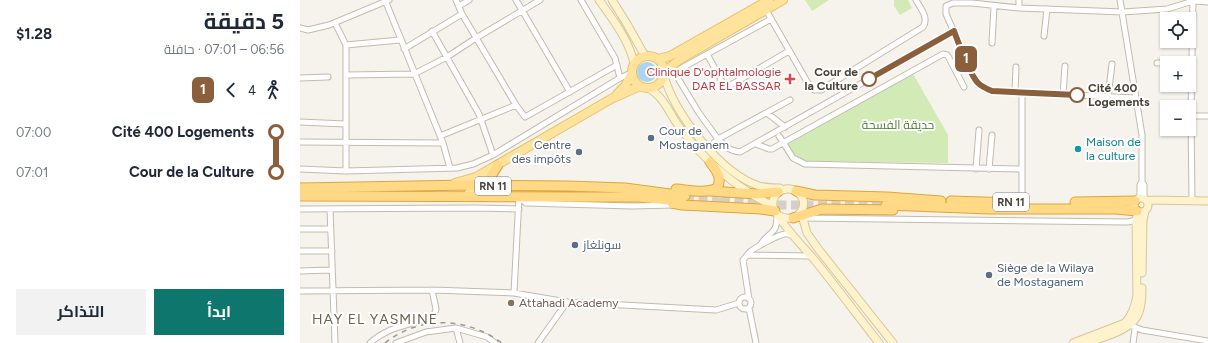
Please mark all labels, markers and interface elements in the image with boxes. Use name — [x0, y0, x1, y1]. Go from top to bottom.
text: 5 دقيقة — [204, 8, 284, 35]
map controls — [1160, 12, 1196, 136]
button: locate — [1160, 12, 1196, 48]
text: $1.28 — [16, 25, 52, 43]
text: 06:56 – 07:01 · حافلة — [164, 42, 284, 57]
line badge: 1 — [953, 46, 979, 72]
text: 1 — [963, 50, 969, 67]
button: + — [1160, 56, 1196, 92]
place label: Clinique D'ophtalmologie DAR EL BASSAR — [646, 65, 781, 93]
place label: Cour de la Culture — [804, 65, 858, 93]
marker: Cour de la Culture — [861, 71, 877, 87]
marker: Clinique D'ophtalmologie DAR EL BASSAR — [784, 73, 796, 85]
icon: back — [220, 79, 242, 101]
icon: walk — [262, 79, 284, 101]
text: 1 — [200, 81, 206, 98]
place label: Cité 400 Logements — [1088, 81, 1150, 109]
text: 4 — [248, 83, 256, 98]
marker: Cité 400 Logements — [1069, 87, 1085, 103]
button: − — [1160, 100, 1196, 136]
park label: حديقة الفسحة — [862, 118, 934, 132]
text: Cité 400 Logements — [112, 123, 254, 141]
place label: Cour de Mostaganem — [659, 124, 729, 152]
text: 07:00 — [16, 125, 51, 140]
marker: Cour de Mostaganem — [646, 133, 656, 143]
place label: Maison de la culture — [1086, 135, 1141, 163]
place label: Centre des impôts — [512, 138, 571, 166]
marker: Maison de la culture — [1073, 144, 1083, 154]
marker: Centre des impôts — [574, 147, 584, 157]
text: Cour de la Culture — [129, 163, 254, 181]
text: 07:01 — [16, 165, 48, 180]
road number: RN 11 — [475, 177, 511, 195]
road number: RN 11 — [993, 193, 1029, 211]
place label: سونلغاز — [582, 238, 621, 252]
marker: سونلغاز — [570, 240, 580, 250]
place label: Siège de la Wilaya de Mostaganem — [997, 261, 1094, 289]
marker: Siège de la Wilaya de Mostaganem — [984, 270, 994, 280]
button: التذاكر — [16, 289, 146, 335]
button: ابدأ — [154, 289, 284, 335]
place label: Attahadi Academy — [519, 296, 619, 310]
marker: Attahadi Academy — [506, 298, 516, 308]
district label: HAY EL YASMINE — [312, 311, 438, 328]

